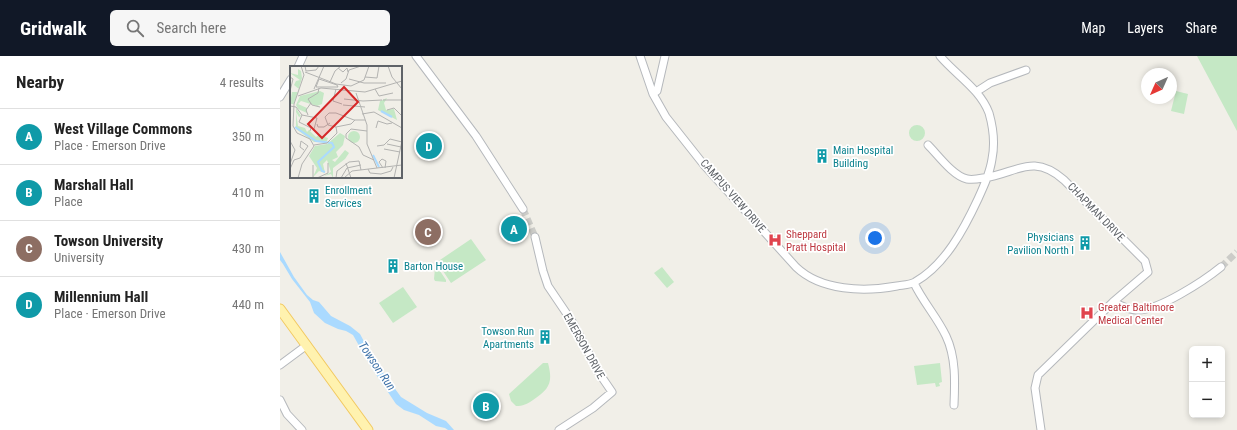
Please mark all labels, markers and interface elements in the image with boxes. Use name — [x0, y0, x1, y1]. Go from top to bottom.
search box — [110, 10, 390, 46]
text: Gridwalk — [20, 17, 86, 40]
icon: search — [124, 17, 146, 39]
text: Search here — [156, 19, 226, 37]
text: Map — [1081, 20, 1105, 36]
text: Layers — [1127, 20, 1164, 36]
text: Share — [1186, 20, 1217, 36]
inset map — [290, 66, 402, 178]
north arrow — [1141, 68, 1177, 104]
text: Nearby — [16, 72, 64, 92]
text: 4 results — [220, 75, 264, 90]
text: West Village Commons — [54, 120, 192, 138]
text: A — [25, 129, 33, 144]
text: 350 m — [232, 129, 264, 144]
pin: D — [416, 131, 442, 161]
text: Place · Emerson Drive — [54, 138, 166, 153]
place label: Main Hospital Building — [833, 144, 893, 170]
building icon: Main Hospital Building — [814, 148, 830, 164]
street label: CAMPUS VIEW DRIVE — [698, 157, 769, 236]
text: Marshall Hall — [54, 176, 134, 194]
street label: CHAPMAN DRIVE — [1065, 180, 1128, 244]
place label: Enrollment Services — [325, 184, 372, 210]
text: B — [25, 185, 33, 200]
text: 410 m — [232, 185, 264, 200]
building icon: Enrollment Services — [306, 188, 322, 204]
text: Place — [54, 194, 83, 209]
pin: A — [501, 214, 527, 244]
pin: C — [415, 217, 441, 247]
place label: Sheppard Pratt Hospital — [786, 228, 846, 254]
your location — [865, 228, 885, 248]
place label: Physicians Pavilion North I — [1007, 231, 1074, 257]
text: Towson University — [54, 232, 163, 250]
hospital icon: Sheppard Pratt Hospital — [767, 232, 783, 248]
building icon: Physicians Pavilion North I — [1077, 235, 1093, 251]
text: C — [25, 241, 33, 256]
text: 430 m — [232, 241, 264, 256]
text: University — [54, 250, 104, 265]
building icon: Barton House — [385, 258, 401, 274]
place label: Barton House — [404, 260, 463, 273]
text: Millennium Hall — [54, 288, 148, 306]
text: D — [25, 297, 33, 312]
text: 440 m — [232, 297, 264, 312]
place label: Greater Baltimore Medical Center — [1098, 301, 1174, 327]
hospital icon: Greater Baltimore Medical Center — [1079, 305, 1095, 321]
text: Place · Emerson Drive — [54, 306, 166, 321]
street label: EMERSON DRIVE — [561, 311, 608, 382]
place label: Towson Run Apartments — [481, 325, 534, 351]
building icon: Towson Run Apartments — [537, 329, 553, 345]
water label: Towson Run — [356, 339, 399, 393]
map controls — [1189, 346, 1225, 418]
button: + — [1189, 346, 1225, 382]
button: − — [1189, 382, 1225, 418]
pin: B — [473, 391, 499, 421]

